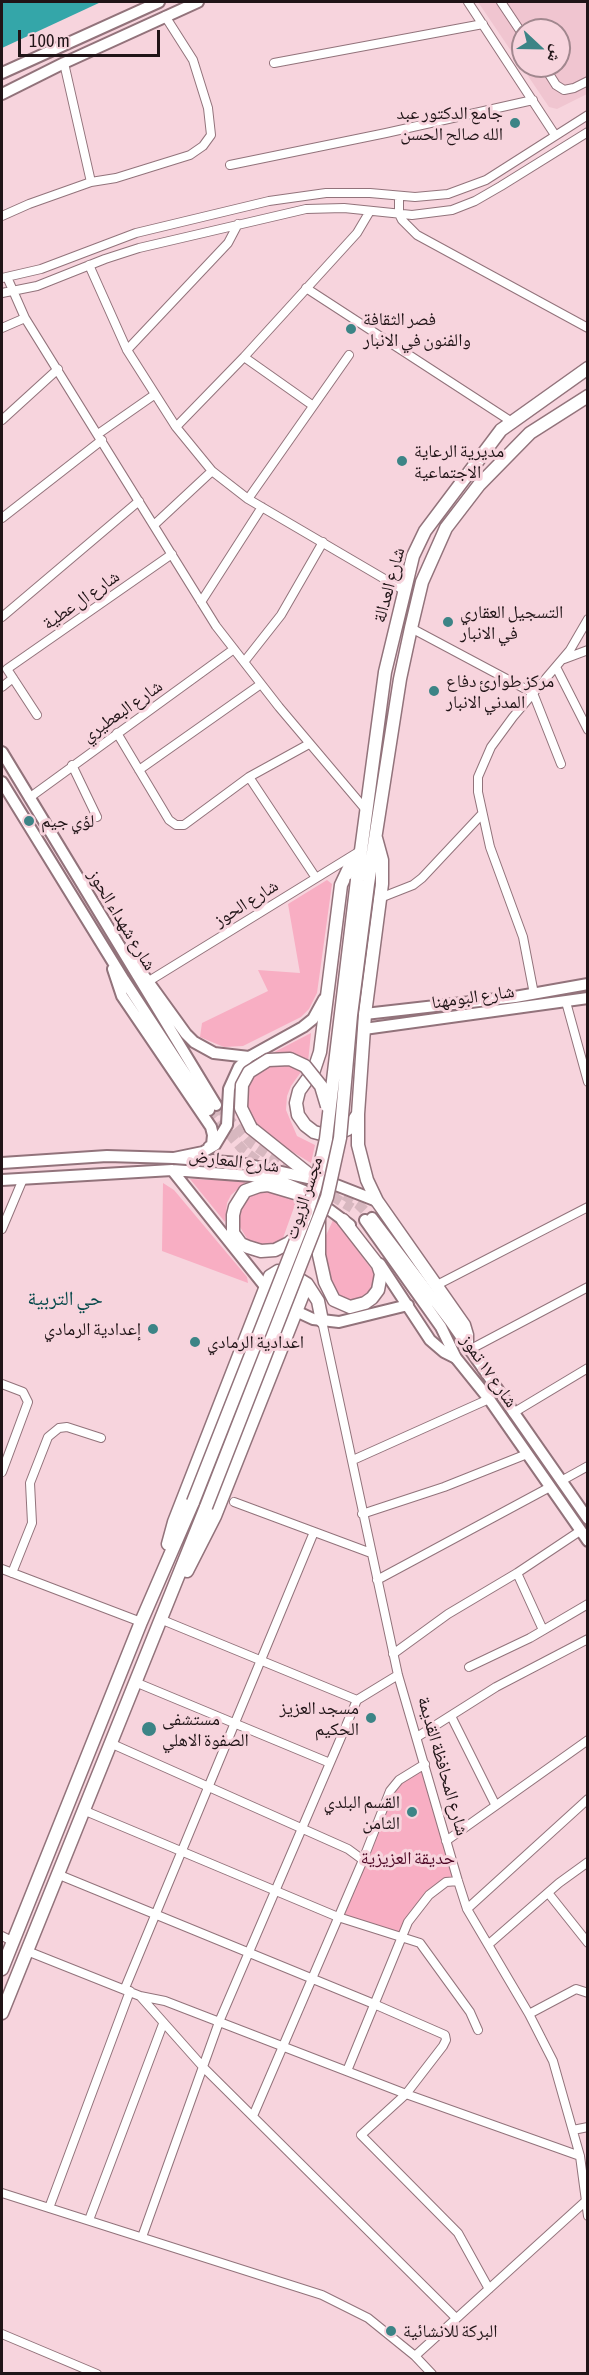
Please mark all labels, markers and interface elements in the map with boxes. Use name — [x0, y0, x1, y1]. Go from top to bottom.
scale bar — [21, 18, 164, 56]
north arrow — [511, 18, 571, 78]
text: 100 m — [29, 30, 70, 51]
text: ش — [544, 43, 567, 65]
place label: جامع الدكتور عبد الله صالح الحسن — [396, 102, 503, 144]
marker: جامع الدكتور عبد الله صالح الحسن — [508, 116, 522, 130]
place label: فصر الثقافة والفنون في الانبار — [363, 308, 471, 350]
marker: فصر الثقافة والفنون في الانبار — [344, 322, 358, 336]
place label: مديرية الرعاية الاجتماعية — [414, 440, 504, 482]
marker: مديرية الرعاية الاجتماعية — [395, 454, 409, 468]
street label: شارع العدالة — [369, 545, 409, 625]
street label: شارع ال عطية — [38, 566, 124, 634]
place label: التسجيل العقاري في الانبار — [460, 601, 563, 644]
marker: التسجيل العقاري في الانبار — [441, 615, 455, 629]
place label: مركز طوارئ دفاع المدني الانبار — [446, 670, 554, 712]
street label: شارع البعطيري — [77, 675, 167, 747]
marker: مركز طوارئ دفاع المدني الانبار — [427, 684, 441, 698]
place label: لؤي جيم — [41, 810, 94, 832]
marker: لؤي جيم — [22, 814, 36, 828]
street label: شارع شهداء الحوز — [83, 866, 161, 974]
street label: شارع الحوز — [210, 875, 282, 931]
street label: شارع البومهنا — [430, 981, 516, 1013]
street label: شارع المعارض — [188, 1145, 280, 1177]
street label: مجسر الزيوت — [280, 1154, 328, 1242]
district label: حي التربية — [27, 1287, 103, 1311]
place label: إعدادية الرمادي — [44, 1318, 141, 1340]
marker: إعدادية الرمادي — [146, 1322, 160, 1336]
street label: شارع ١٧ تموز — [456, 1330, 522, 1412]
place label: اعدادية الرمادي — [207, 1331, 304, 1353]
marker: اعدادية الرمادي — [188, 1335, 202, 1349]
street label: شارع المحافظة القديمة — [413, 1694, 473, 1838]
place label: مسجد العزيز الحكيم — [280, 1697, 359, 1740]
place label: مستشفى الصفوة الاهلي — [162, 1708, 249, 1750]
marker: مسجد العزيز الحكيم — [364, 1711, 378, 1725]
marker: مستشفى الصفوة الاهلي — [140, 1720, 158, 1738]
place label: القسم البلدي الثامن — [324, 1791, 400, 1834]
marker: القسم البلدي الثامن — [405, 1805, 419, 1819]
park label: حديقة العزيزية — [361, 1847, 455, 1869]
place label: البركة للانشائية — [403, 2320, 497, 2342]
marker: البركة للانشائية — [384, 2324, 398, 2338]

